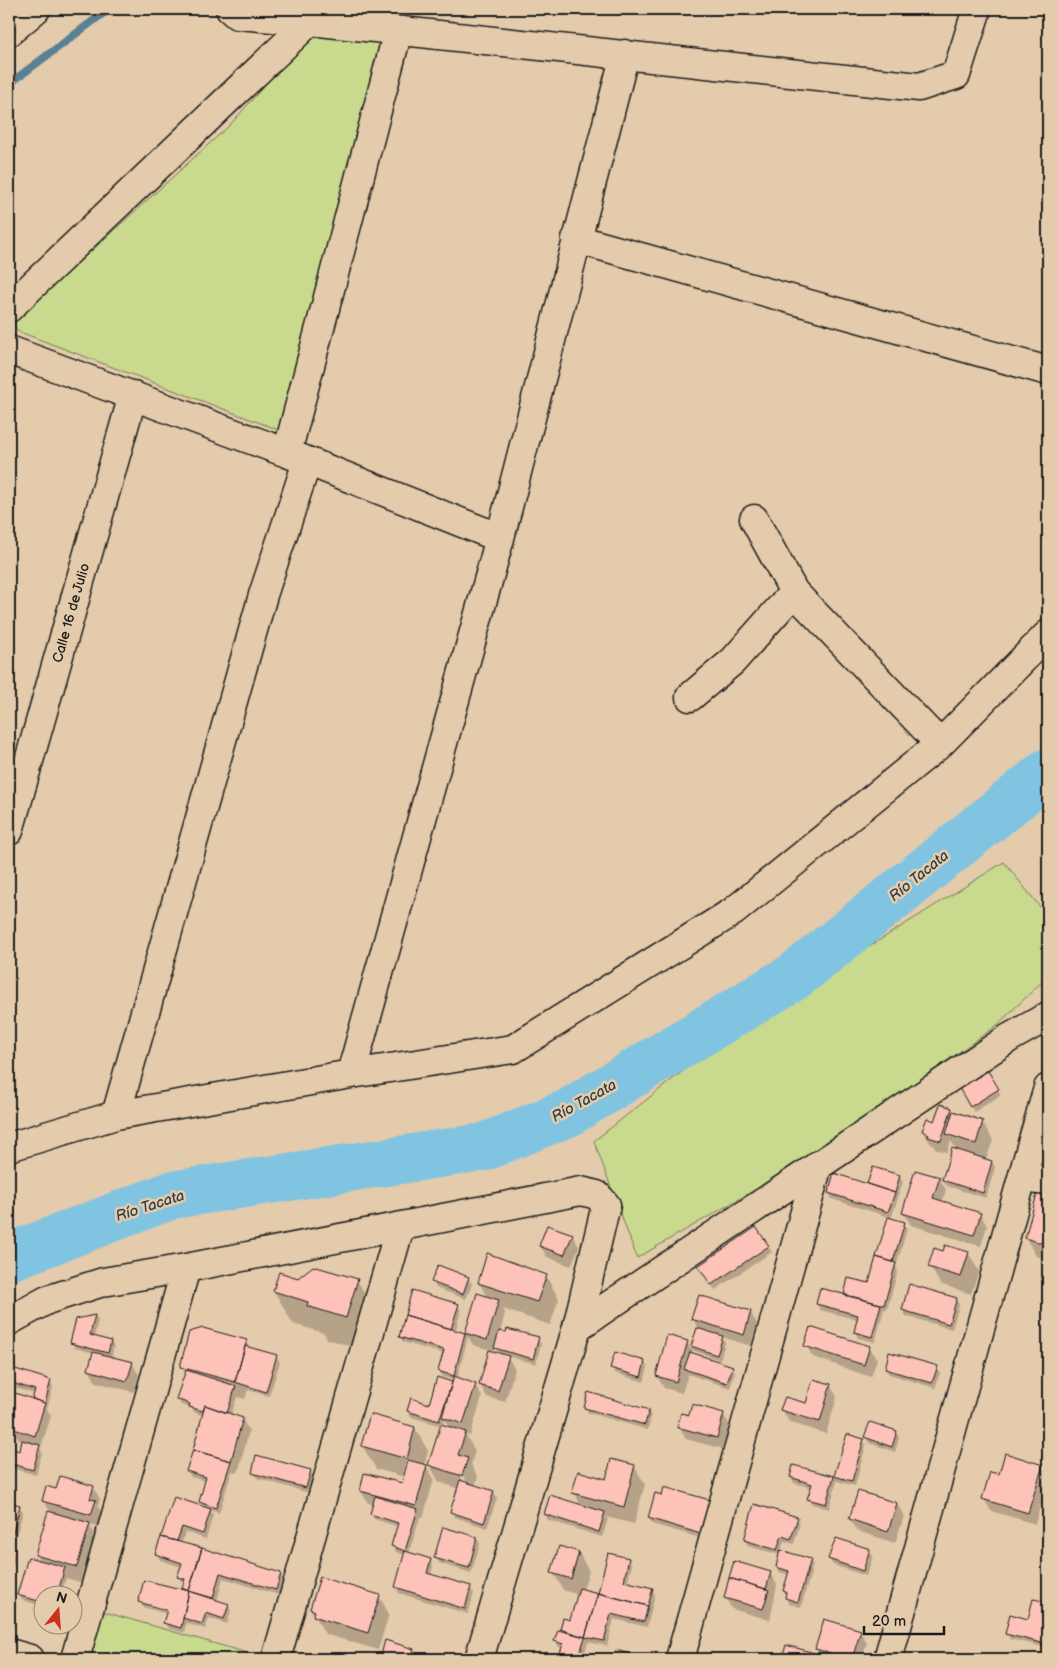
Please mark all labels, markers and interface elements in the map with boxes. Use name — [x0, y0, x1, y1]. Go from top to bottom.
street label: Calle 16 de Julio — [49, 561, 93, 665]
water label: Río Tacata — [885, 846, 953, 906]
water label: Río Tacata — [548, 1075, 620, 1127]
water label: Río Tacata — [113, 1186, 187, 1226]
north arrow — [32, 1586, 82, 1636]
text: N — [54, 1588, 69, 1608]
scale bar — [864, 1603, 944, 1635]
text: 20 m — [872, 1612, 906, 1631]

